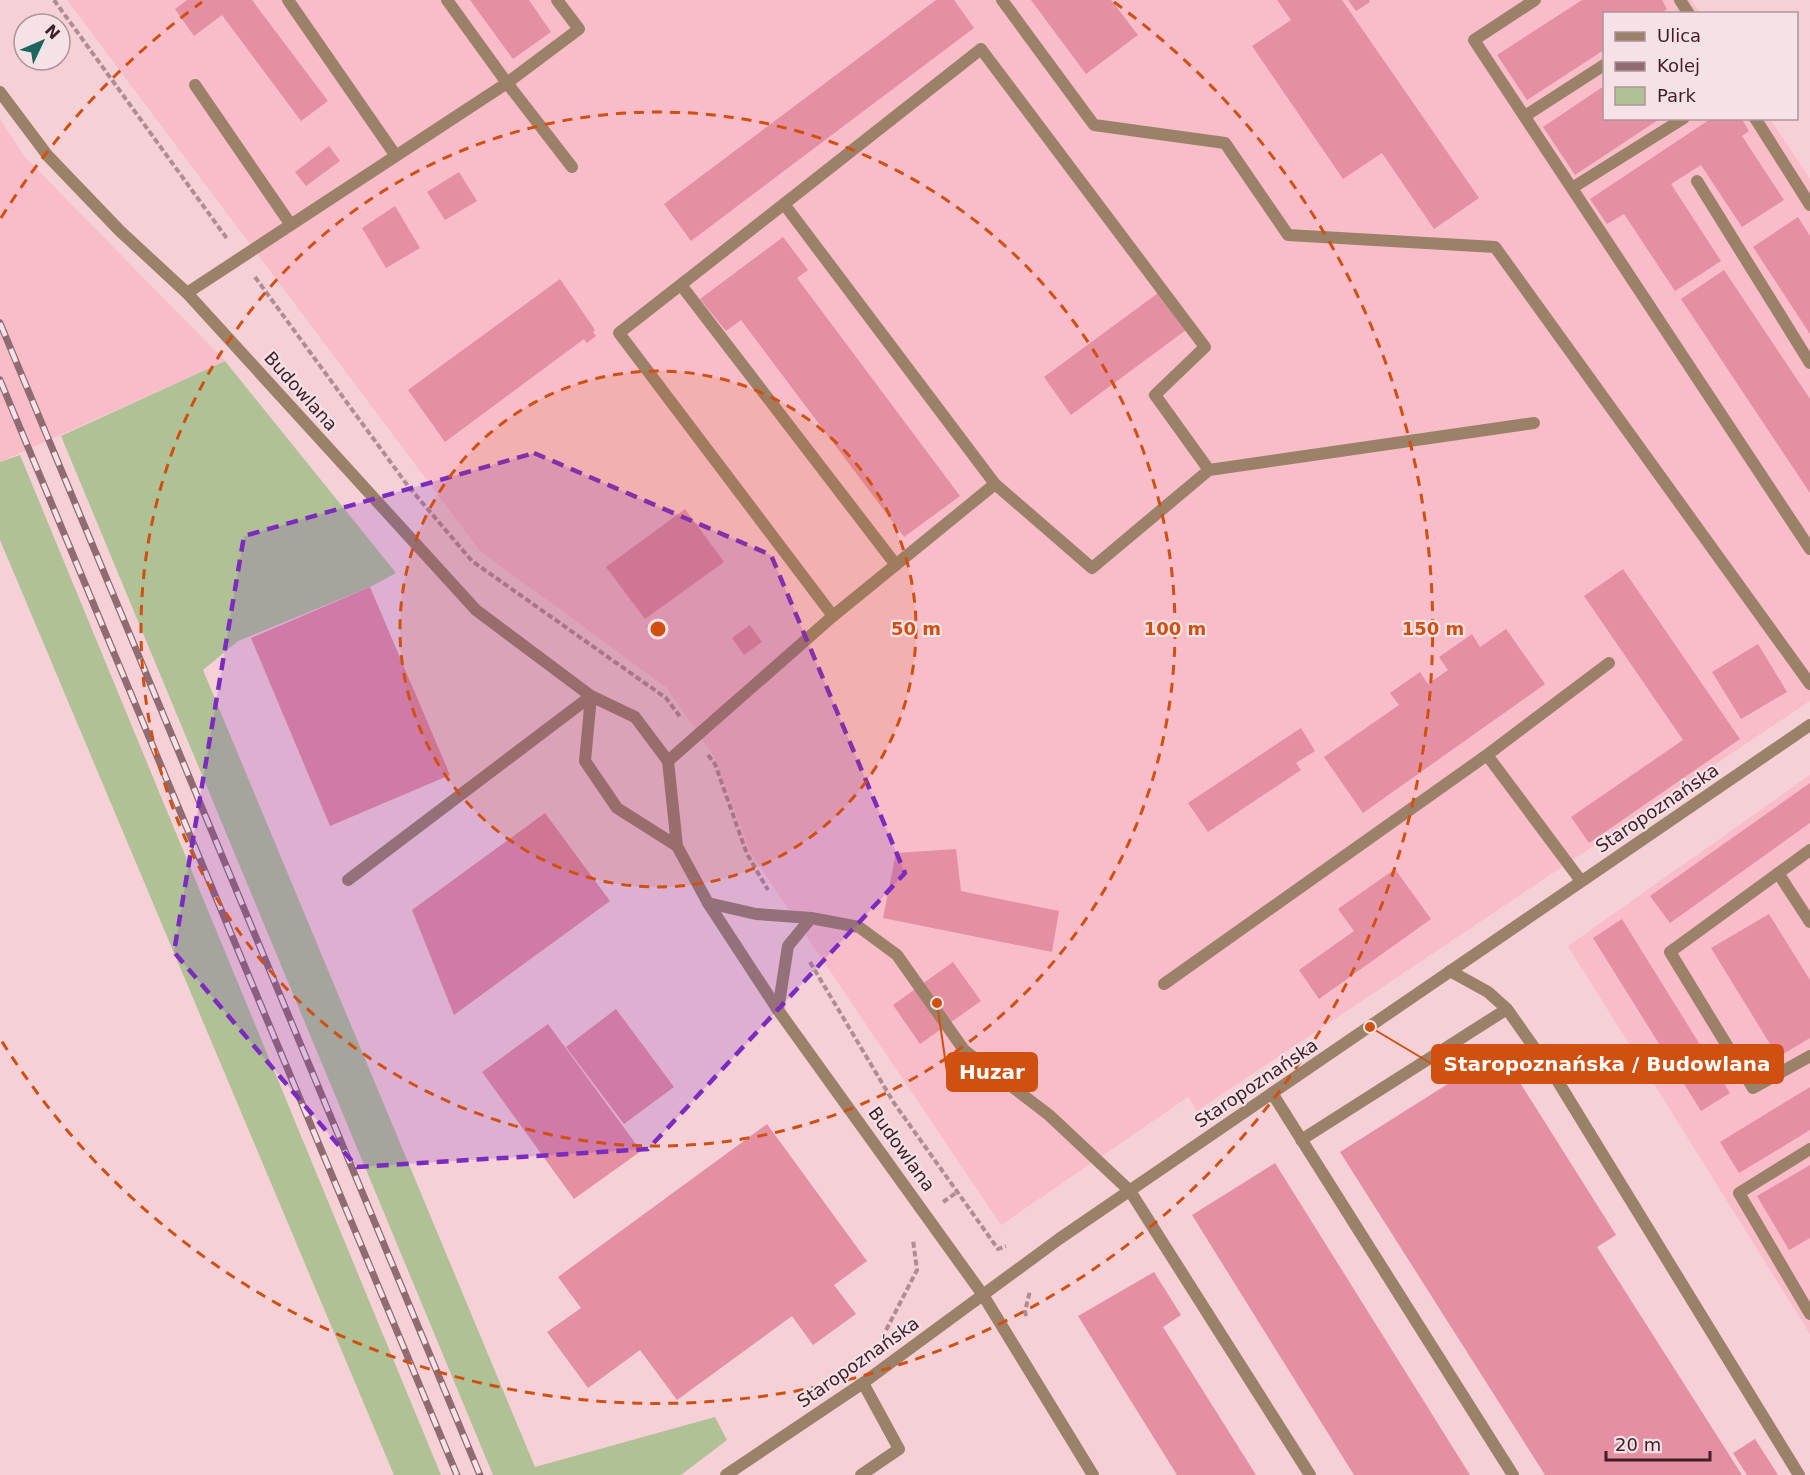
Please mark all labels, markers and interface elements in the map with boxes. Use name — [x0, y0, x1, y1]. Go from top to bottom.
north arrow — [12, 12, 72, 72]
legend — [1603, 12, 1798, 120]
text: N — [41, 21, 64, 43]
text: Ulica — [1657, 25, 1701, 46]
text: Kolej — [1657, 55, 1700, 76]
text: Park — [1657, 85, 1696, 106]
street label: Budowlana — [260, 347, 342, 435]
text: 50 m — [891, 618, 941, 639]
text: 100 m — [1144, 618, 1206, 639]
text: 150 m — [1402, 618, 1464, 639]
centre of rings — [648, 619, 668, 639]
street label: Staropoznańska — [1592, 759, 1722, 857]
street label: Staropoznańska — [1191, 1034, 1321, 1132]
callout: Staropoznańska / Budowlana — [1432, 1045, 1783, 1083]
text: Staropoznańska / Budowlana — [1444, 1052, 1770, 1076]
callout: Huzar — [947, 1053, 1037, 1091]
text: Huzar — [959, 1060, 1025, 1084]
street label: Budowlana — [864, 1103, 940, 1195]
street label: Staropoznańska — [793, 1312, 923, 1412]
scale bar — [1606, 1424, 1710, 1462]
text: 20 m — [1615, 1434, 1661, 1455]

